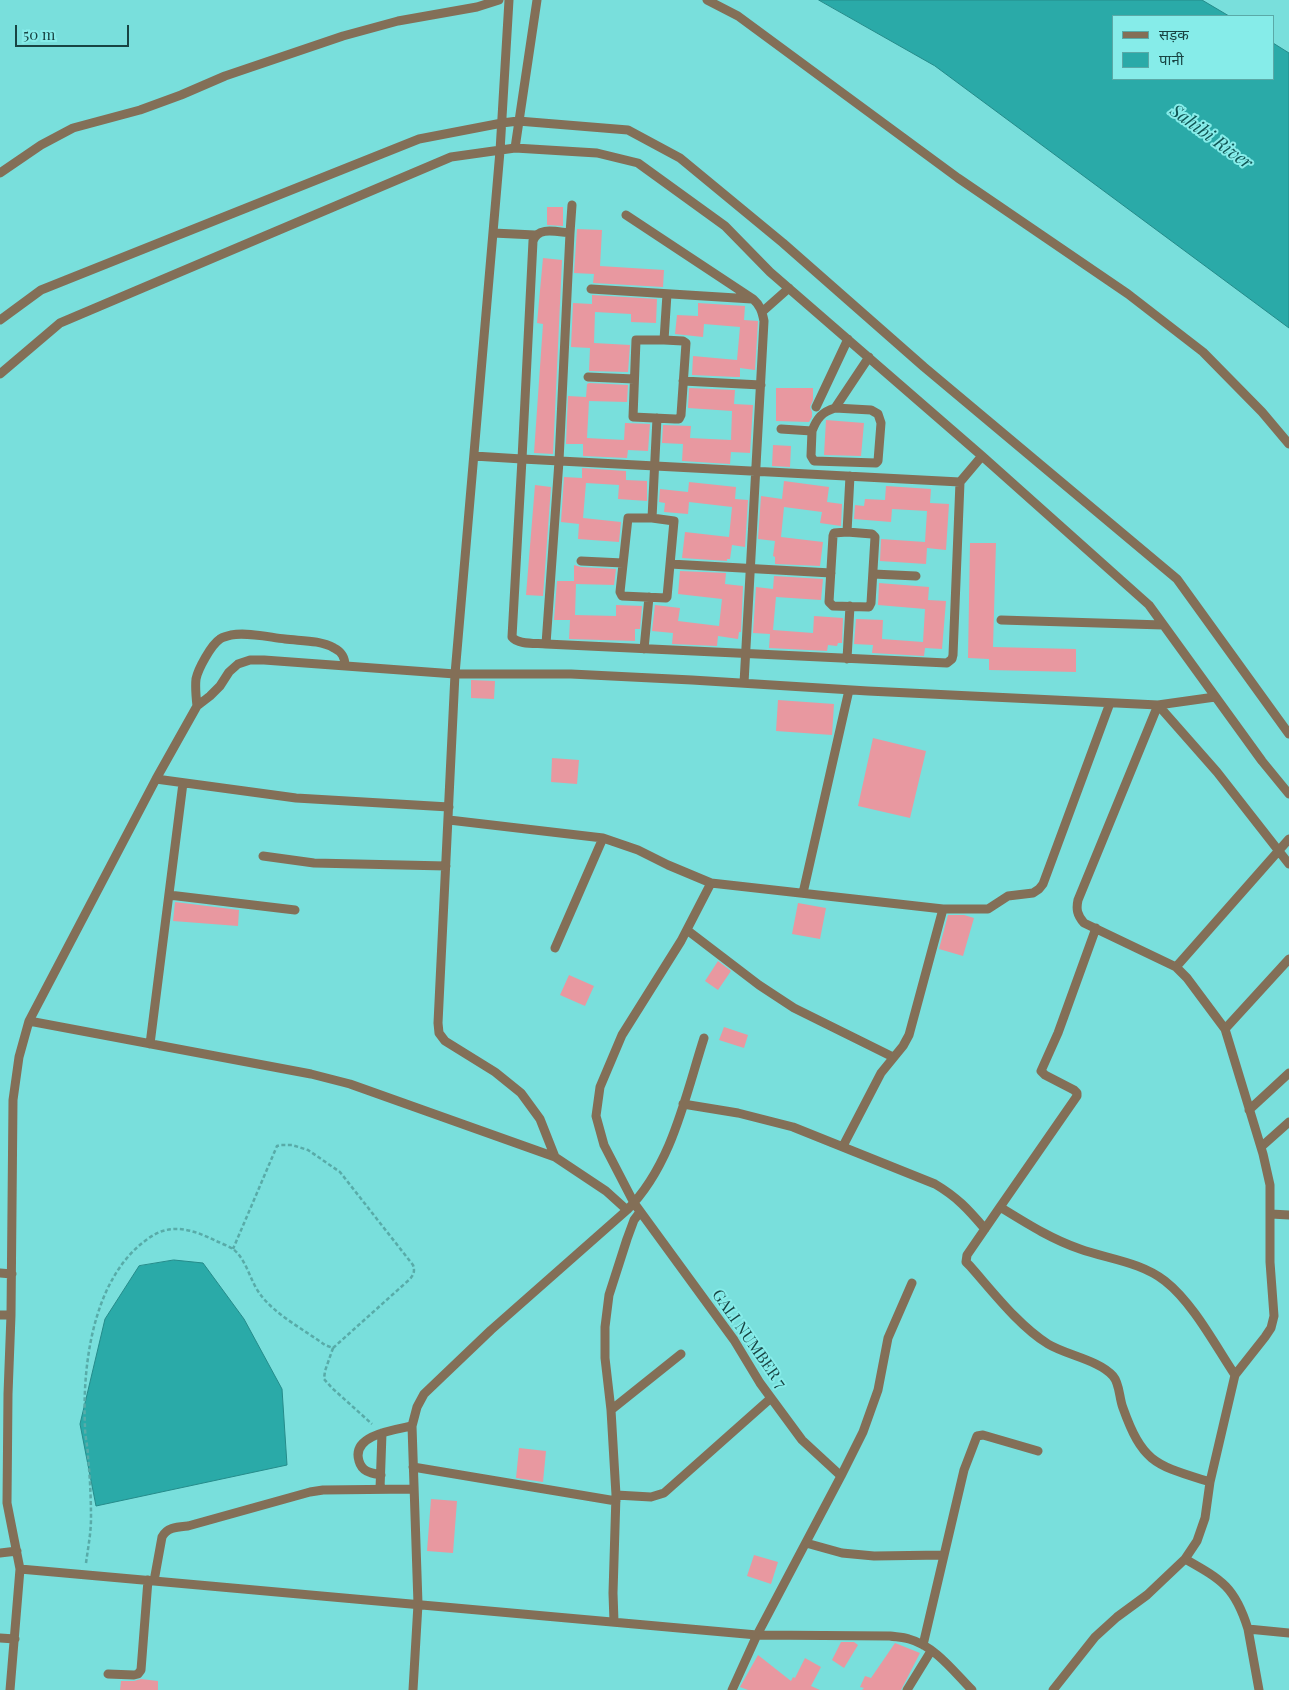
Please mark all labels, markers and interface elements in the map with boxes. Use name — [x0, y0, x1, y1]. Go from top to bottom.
scale bar — [18, 15, 131, 47]
legend — [1112, 15, 1274, 80]
text: 50 m — [23, 24, 55, 44]
text: सड़क — [1159, 24, 1189, 44]
text: पानी — [1159, 49, 1184, 69]
water label: Sahibi River — [1166, 100, 1256, 174]
street label: GALI NUMBER 7 — [708, 1286, 790, 1392]

